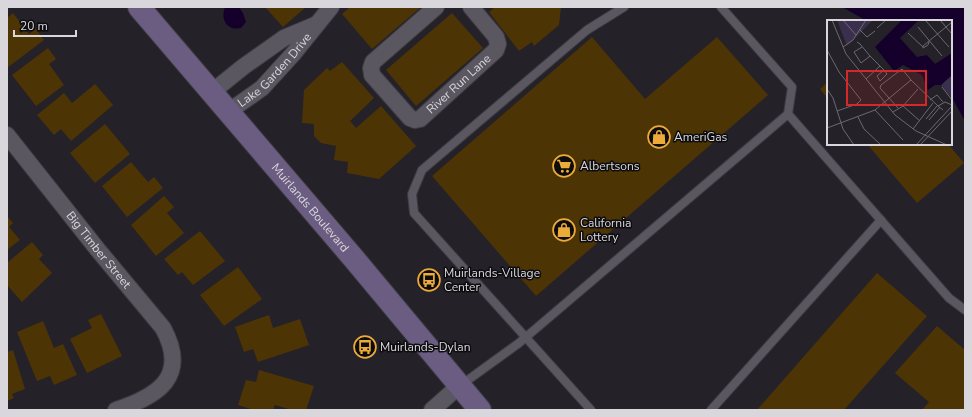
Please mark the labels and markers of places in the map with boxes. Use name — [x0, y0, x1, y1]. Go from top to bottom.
shop icon: AmeriGas — [646, 124, 672, 150]
place label: AmeriGas — [674, 129, 728, 145]
supermarket icon: Albertsons — [551, 153, 577, 179]
place label: Albertsons — [580, 158, 640, 174]
place label: California Lottery — [580, 215, 631, 245]
shop icon: California Lottery — [551, 217, 577, 243]
place label: Muirlands-Village Center — [444, 265, 540, 295]
bus stop icon: Muirlands-Village Center — [416, 267, 442, 293]
bus stop icon: Muirlands-Dylan — [352, 334, 378, 360]
place label: Muirlands-Dylan — [380, 339, 470, 355]

